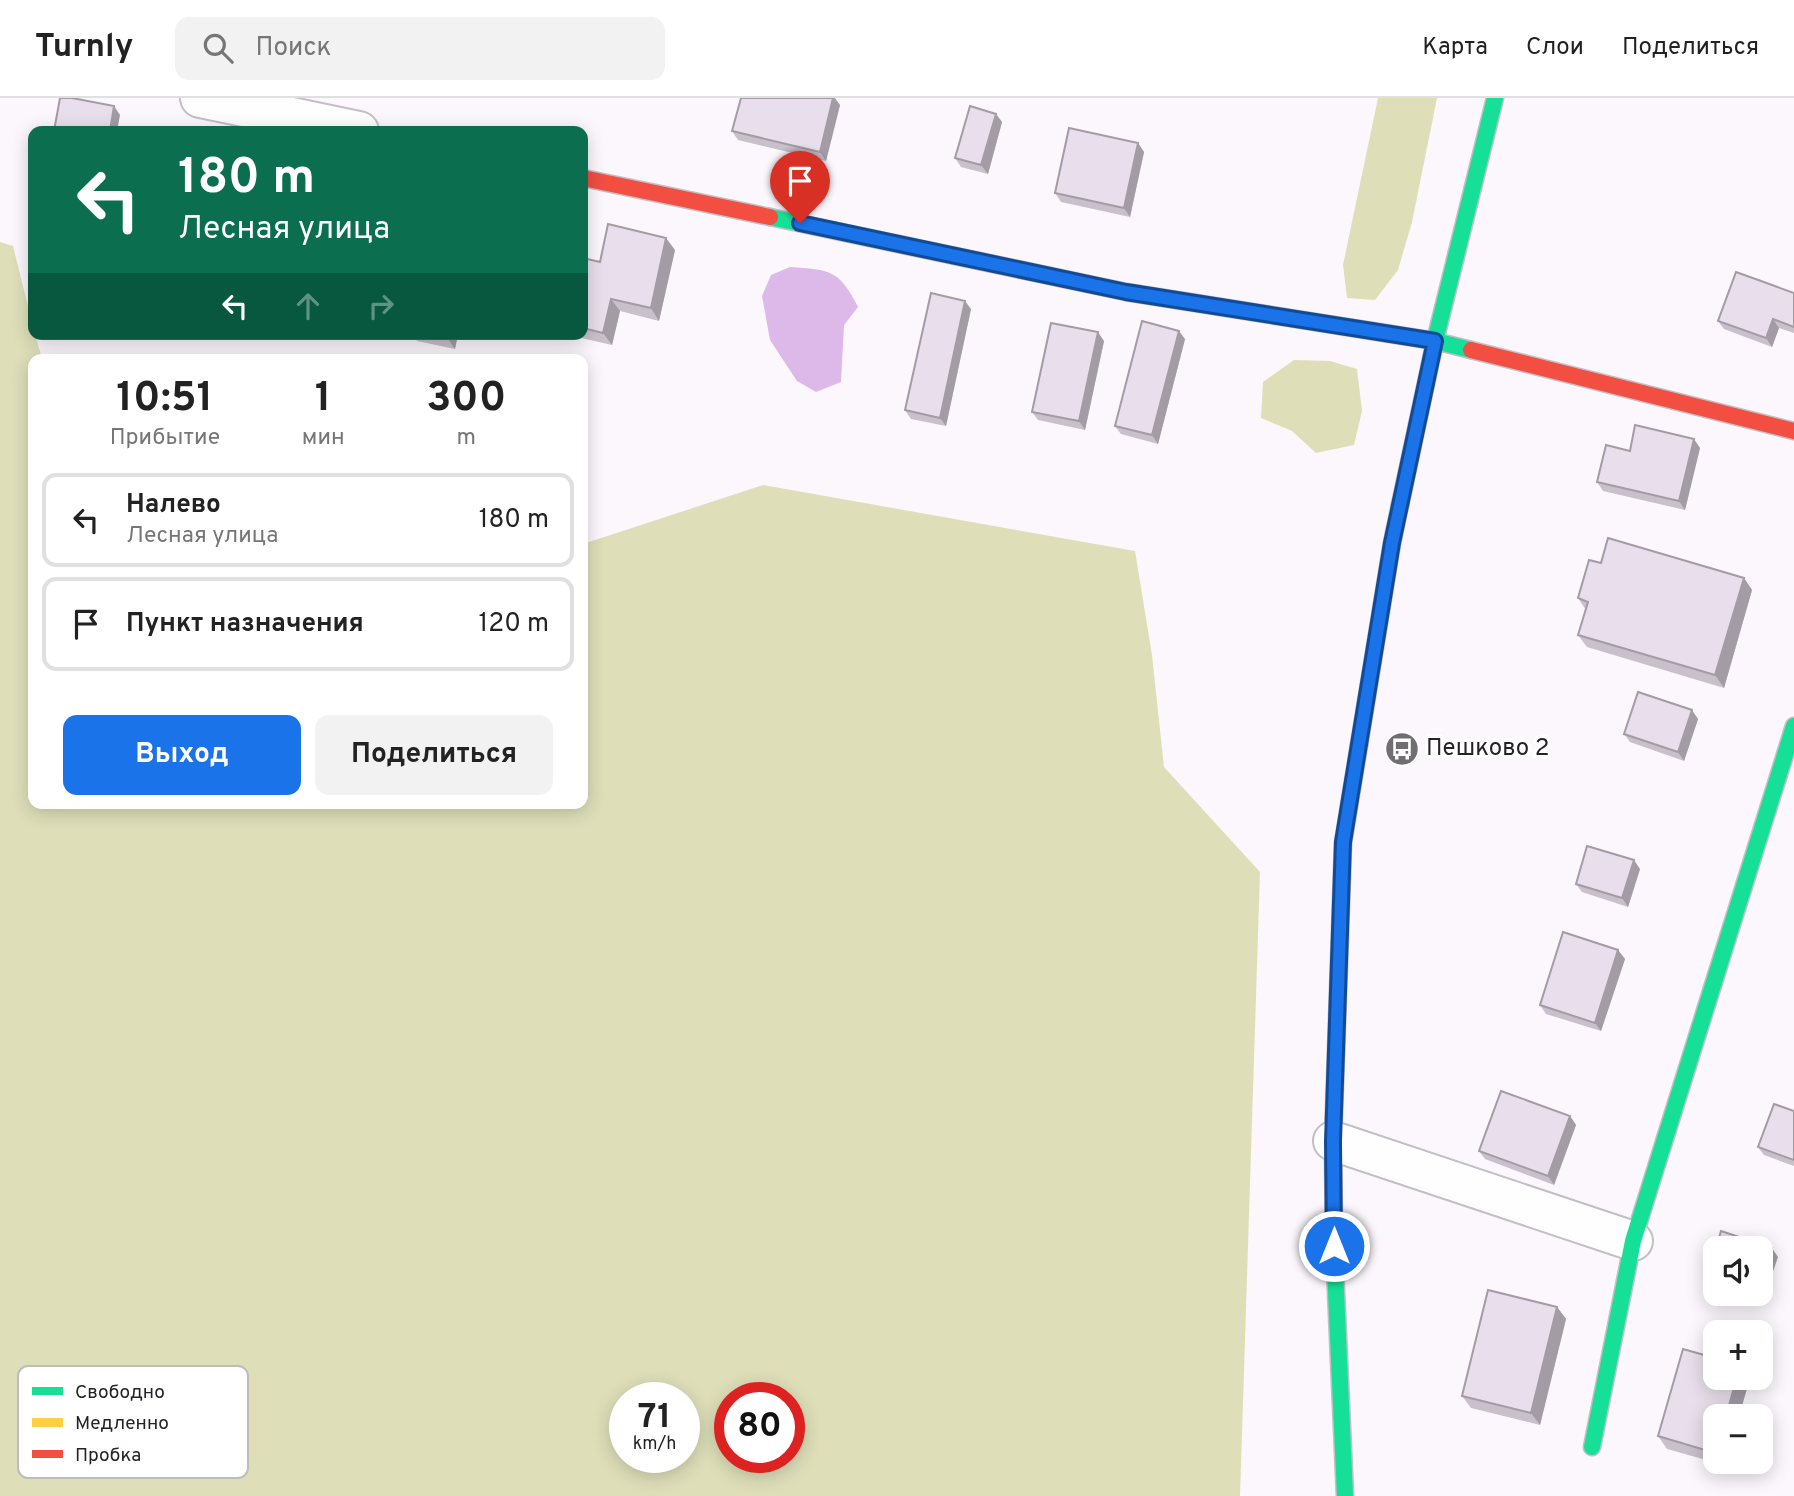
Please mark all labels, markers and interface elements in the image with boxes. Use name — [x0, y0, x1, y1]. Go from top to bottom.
search box — [175, 17, 665, 80]
text: Turnly — [35, 27, 133, 69]
icon: search — [199, 29, 237, 67]
text: Поиск — [255, 32, 331, 65]
text: Карта — [1422, 33, 1488, 63]
text: Слои — [1526, 33, 1584, 63]
text: Поделиться — [1622, 33, 1759, 63]
text: 180 m — [178, 149, 315, 211]
pin — [770, 151, 830, 223]
icon: left — [63, 154, 154, 245]
icon: arrive — [781, 162, 819, 200]
text: Лесная улица — [178, 210, 390, 250]
icon: left — [216, 287, 254, 325]
icon: ahead — [289, 287, 327, 325]
icon: right — [362, 287, 400, 325]
text: 10:51 — [116, 373, 213, 426]
text: 1 — [315, 373, 332, 426]
text: 300 — [426, 373, 506, 426]
text: Прибытие — [110, 424, 220, 453]
text: мин — [302, 424, 345, 453]
text: m — [457, 424, 476, 453]
text: Налево — [126, 489, 221, 522]
icon: left — [67, 501, 105, 539]
text: 180 m — [479, 504, 549, 537]
text: Лесная улица — [126, 522, 278, 551]
icon: arrive — [67, 605, 105, 643]
text: Пункт назначения — [126, 608, 364, 641]
text: 120 m — [479, 608, 549, 641]
button: Выход — [63, 715, 301, 795]
button: Поделиться — [315, 715, 553, 795]
bus stop icon: Пешково 2 — [1383, 730, 1421, 768]
place label: Пешково 2 — [1426, 734, 1549, 764]
position arrow — [1297, 1209, 1371, 1283]
map controls — [1703, 1236, 1773, 1474]
button: sound — [1703, 1236, 1773, 1306]
button: + — [1703, 1320, 1773, 1390]
legend — [18, 1366, 248, 1478]
text: Свободно — [75, 1381, 165, 1405]
speed limit sign: 80 — [714, 1382, 805, 1473]
text: 71 — [638, 1396, 671, 1440]
button: − — [1703, 1404, 1773, 1474]
text: Медленно — [75, 1412, 169, 1436]
text: km/h — [633, 1433, 676, 1456]
text: Пробка — [75, 1444, 141, 1468]

